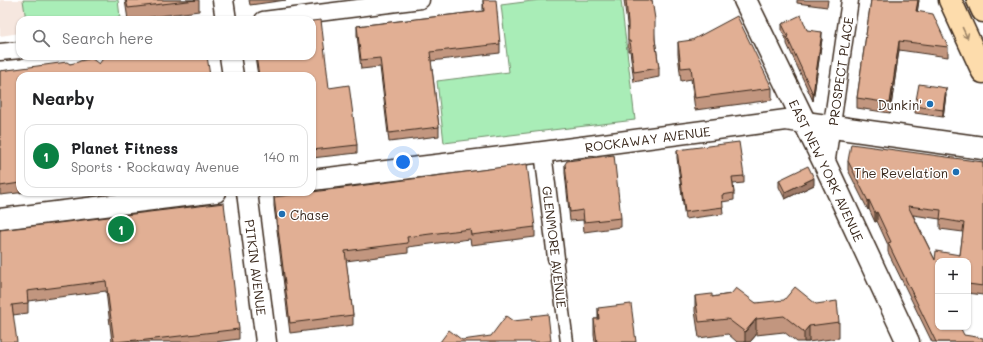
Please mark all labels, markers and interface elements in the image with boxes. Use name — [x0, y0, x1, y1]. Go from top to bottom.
street label: PROSPECT PLACE — [823, 15, 856, 127]
search box — [16, 16, 316, 60]
icon: search — [30, 27, 52, 49]
one-way arrow — [962, 27, 969, 39]
text: Search here — [62, 28, 153, 48]
text: Nearby — [32, 87, 94, 109]
street label: EAST NEW YORK AVENUE — [786, 96, 868, 244]
place label: Dunkin' — [878, 96, 922, 113]
marker: Dunkin' — [925, 99, 935, 109]
street label: ROCKAWAY AVENUE — [584, 122, 711, 155]
text: Planet Fitness — [71, 138, 178, 158]
text: 1 — [43, 148, 49, 165]
text: 140 m — [263, 148, 299, 165]
your location — [393, 152, 413, 172]
text: Sports · Rockaway Avenue — [71, 158, 239, 175]
place label: The Revelation — [854, 164, 948, 181]
marker: The Revelation — [951, 167, 961, 177]
street label: GLENMORE AVENUE — [539, 185, 571, 309]
place label: Chase — [290, 206, 329, 223]
marker: Chase — [277, 209, 287, 219]
pin: 1 — [108, 214, 134, 244]
street label: PITKIN AVENUE — [242, 218, 271, 317]
map controls — [935, 258, 971, 330]
button: + — [935, 258, 971, 294]
button: − — [935, 294, 971, 330]

